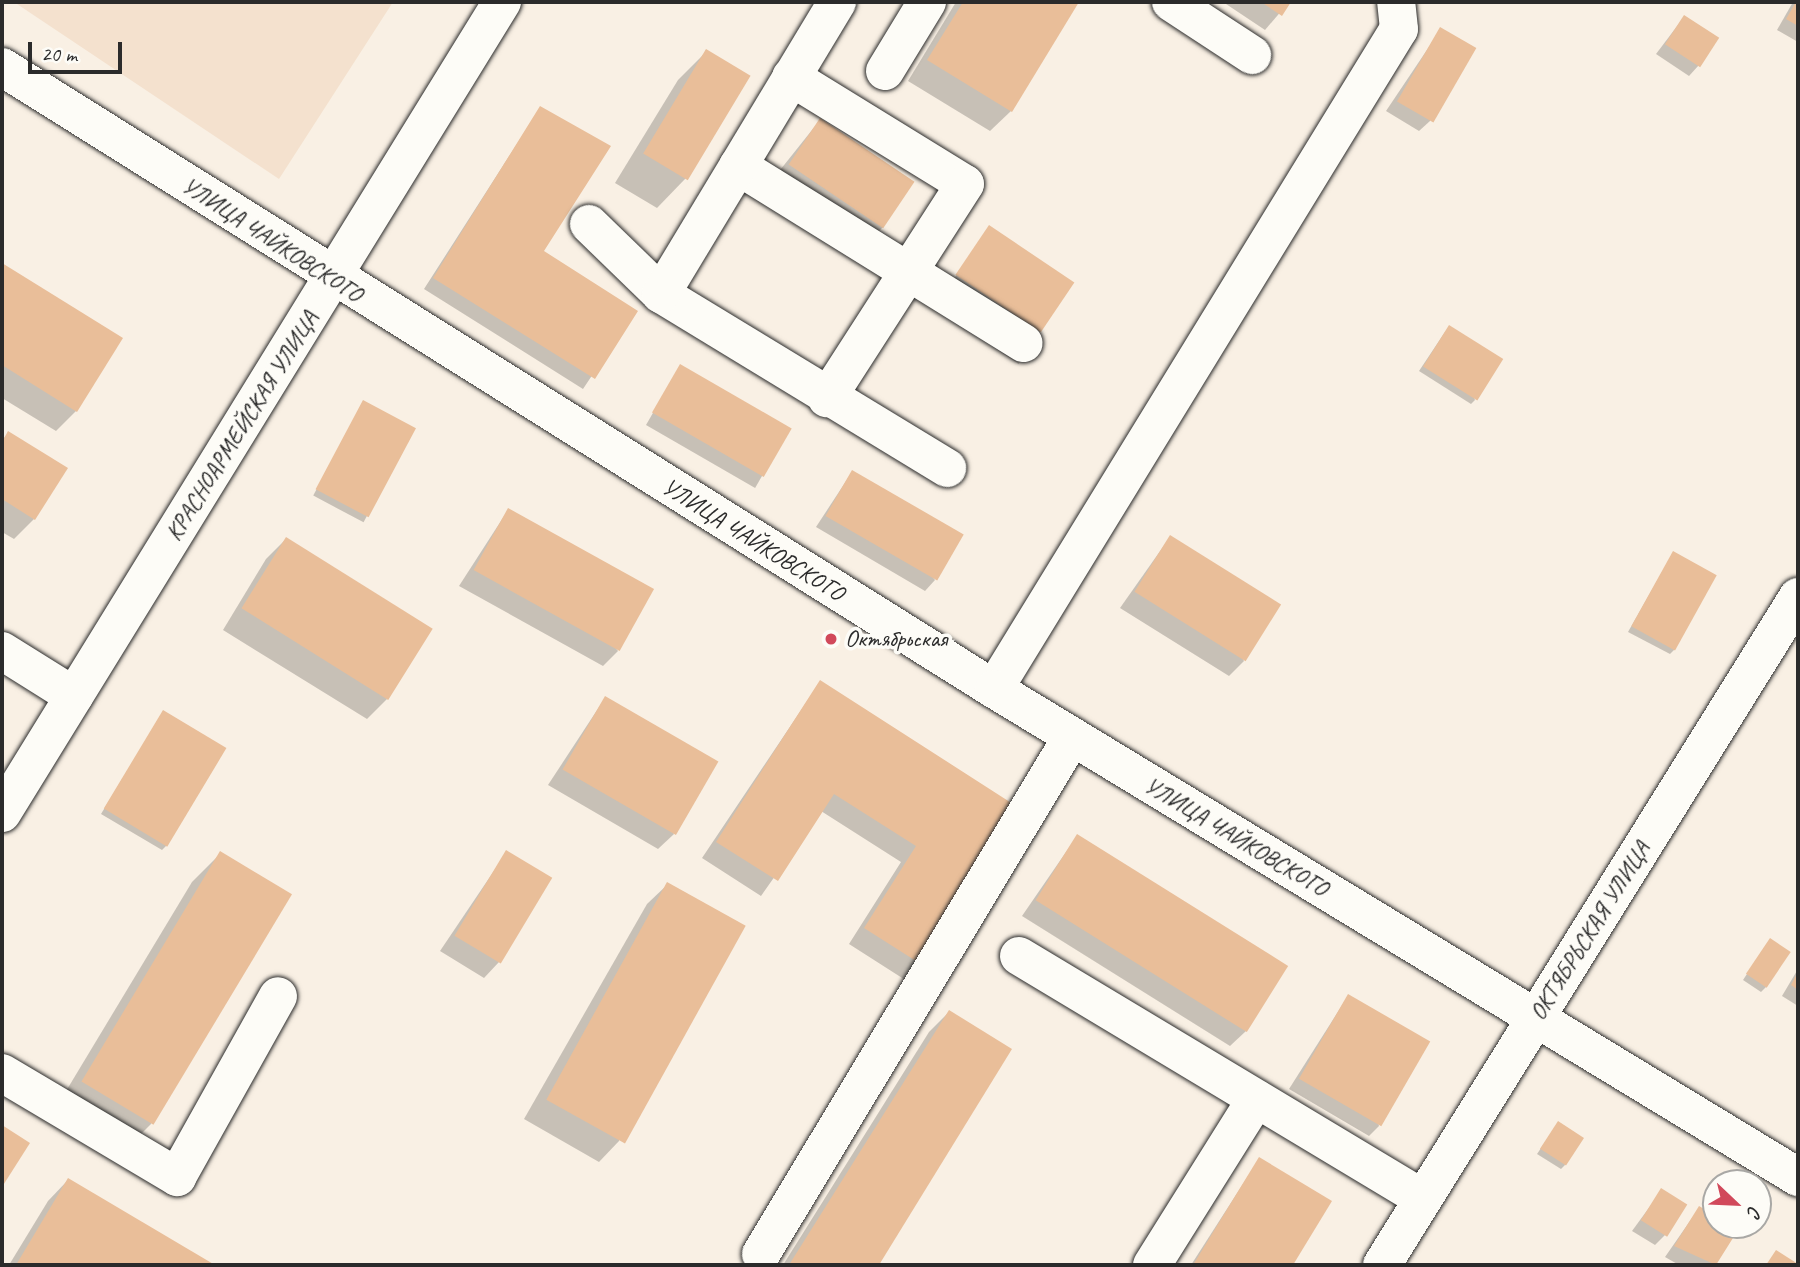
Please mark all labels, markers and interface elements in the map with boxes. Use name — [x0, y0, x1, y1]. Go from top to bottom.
scale bar — [32, 28, 126, 72]
text: 20 m — [41, 41, 77, 67]
street label: УЛИЦА ЧАЙКОВСКОГО — [177, 171, 367, 309]
street label: КРАСНОАРМЕЙСКАЯ УЛИЦА — [160, 306, 324, 546]
street label: УЛИЦА ЧАЙКОВСКОГО — [657, 473, 849, 607]
place label: Октябрьская — [845, 625, 947, 653]
marker: Октябрьская — [823, 631, 839, 647]
street label: УЛИЦА ЧАЙКОВСКОГО — [1139, 771, 1333, 903]
street label: ОКТЯБРЬСКАЯ УЛИЦА — [1523, 836, 1657, 1026]
north arrow — [1702, 1169, 1772, 1239]
text: С — [1742, 1202, 1767, 1220]

